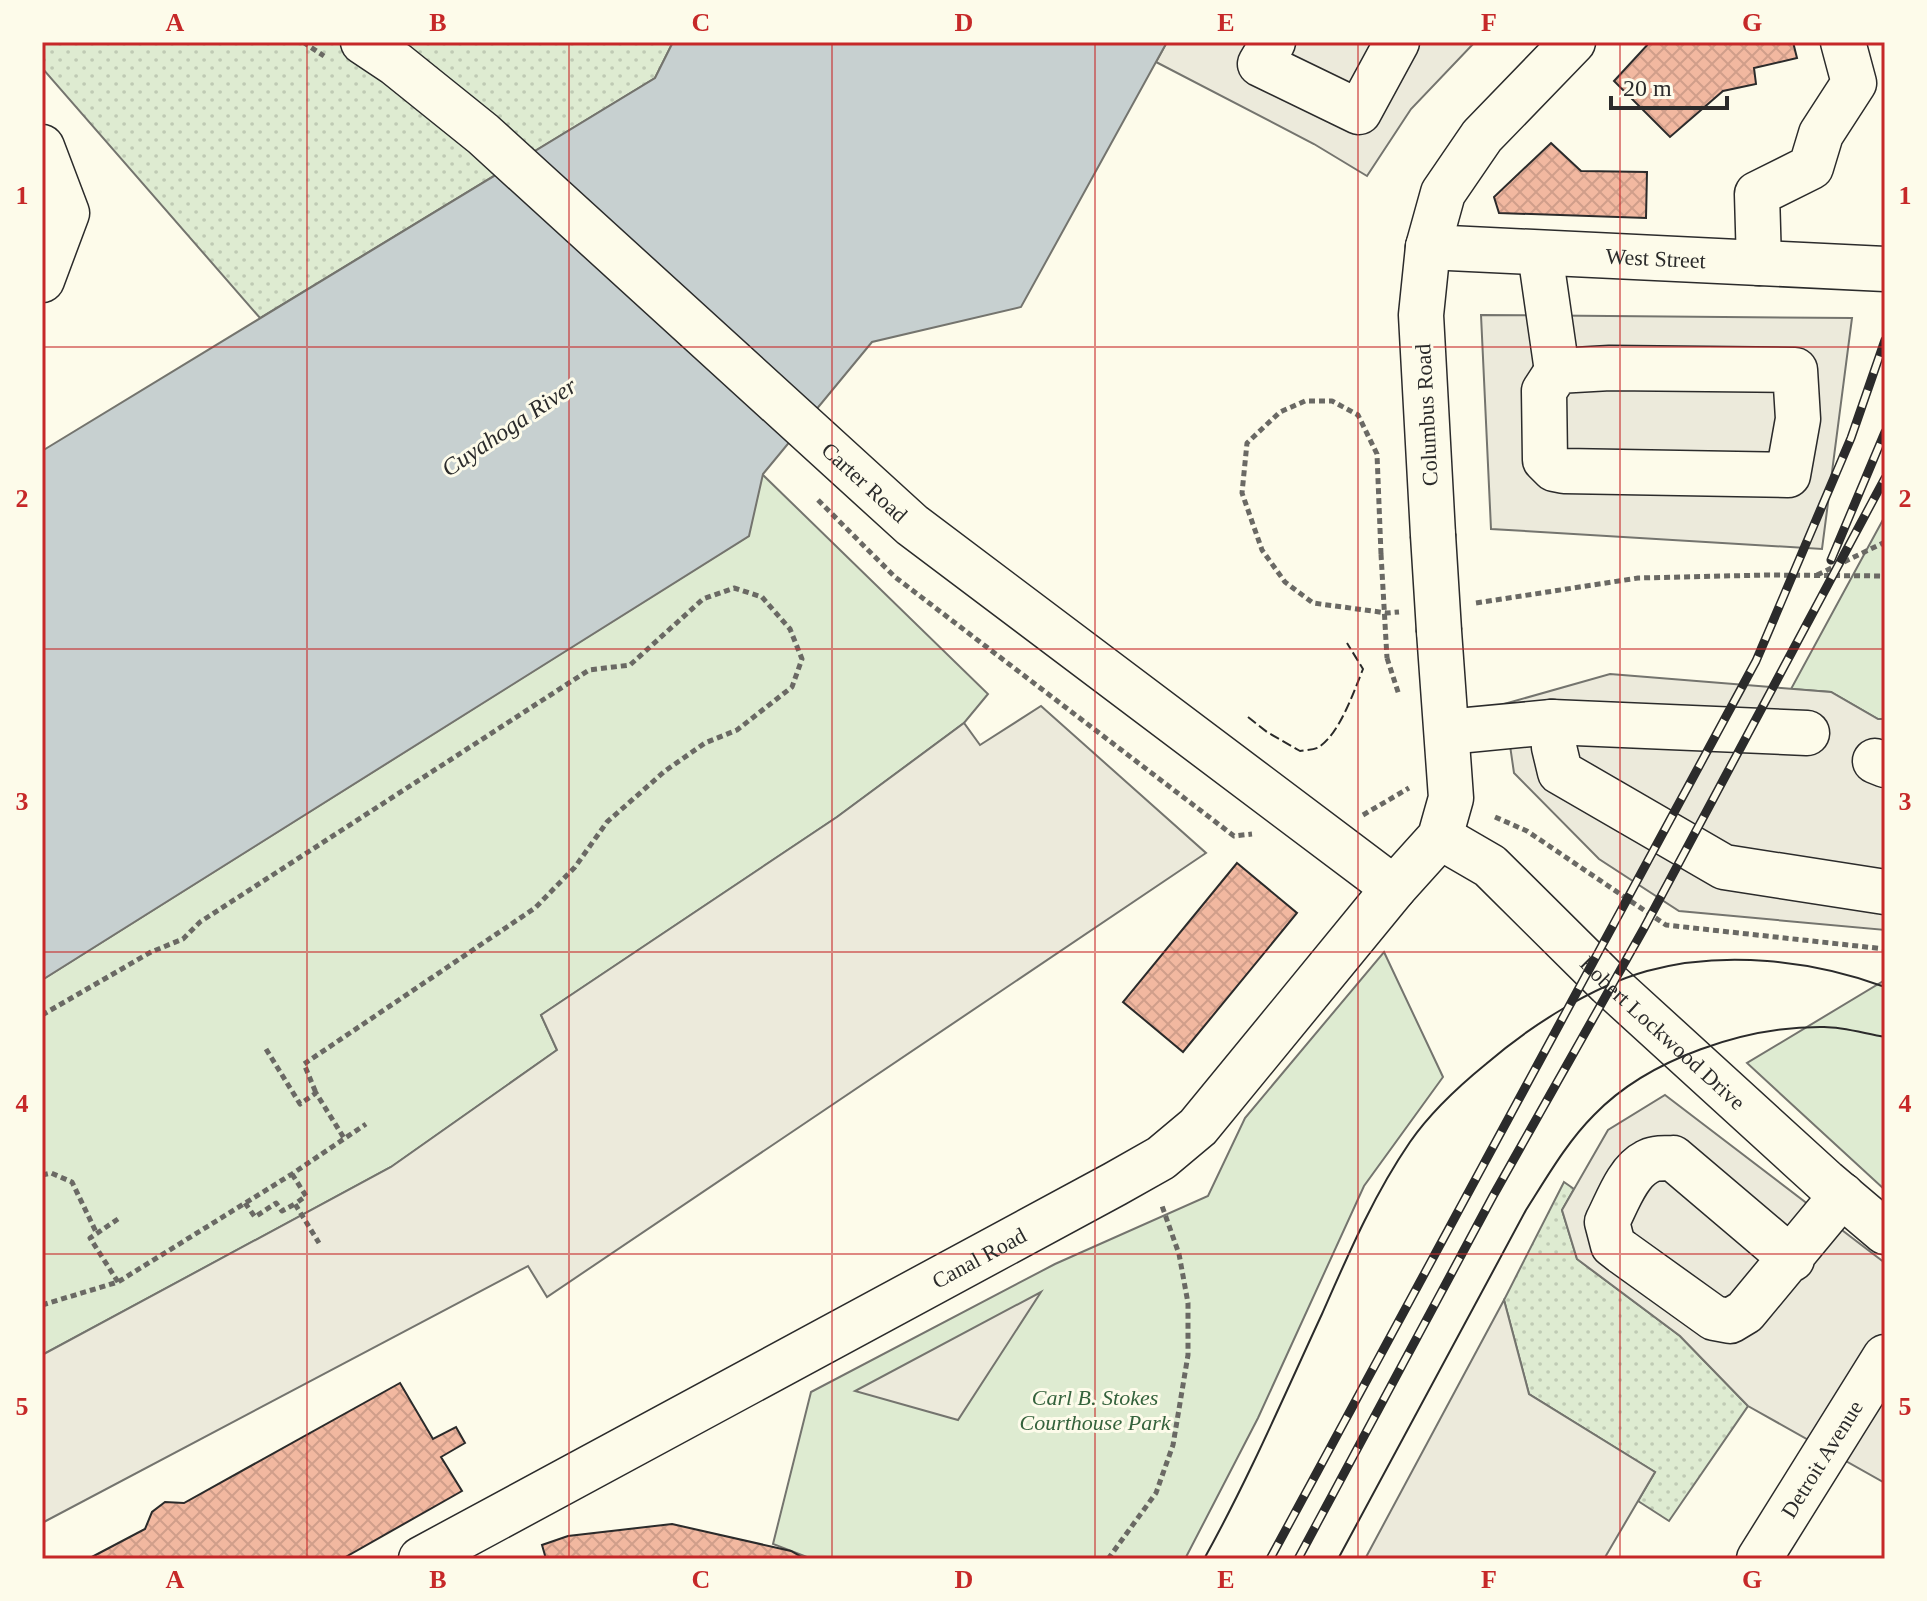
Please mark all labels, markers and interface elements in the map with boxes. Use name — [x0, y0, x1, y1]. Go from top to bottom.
text: A — [166, 8, 185, 37]
text: B — [429, 8, 447, 37]
text: C — [692, 8, 710, 37]
text: D — [955, 8, 973, 37]
text: E — [1217, 8, 1235, 37]
text: F — [1481, 8, 1497, 37]
text: G — [1742, 8, 1762, 37]
scale bar — [1611, 60, 1727, 110]
text: 20 m — [1623, 75, 1672, 101]
text: 1 — [16, 181, 29, 210]
text: 1 — [1899, 181, 1912, 210]
street label: West Street — [1605, 244, 1706, 273]
street label: Columbus Road — [1410, 343, 1443, 487]
water label: Cuyahoga River — [437, 372, 582, 482]
street label: Carter Road — [817, 437, 912, 528]
text: 2 — [16, 484, 29, 513]
text: 2 — [1899, 484, 1912, 513]
text: 3 — [16, 787, 29, 816]
text: 3 — [1899, 787, 1912, 816]
street label: Robert Lockwood Drive — [1575, 951, 1750, 1115]
text: 4 — [16, 1089, 29, 1118]
text: 4 — [1899, 1089, 1912, 1118]
street label: Canal Road — [928, 1222, 1030, 1294]
park label: Carl B. Stokes Courthouse Park — [1020, 1385, 1172, 1435]
text: 5 — [16, 1392, 29, 1421]
text: 5 — [1899, 1392, 1912, 1421]
street label: Detroit Avenue — [1776, 1396, 1868, 1522]
text: A — [166, 1565, 185, 1594]
text: B — [429, 1565, 447, 1594]
text: C — [692, 1565, 710, 1594]
text: D — [955, 1565, 973, 1594]
text: E — [1217, 1565, 1235, 1594]
text: F — [1481, 1565, 1497, 1594]
text: G — [1742, 1565, 1762, 1594]

